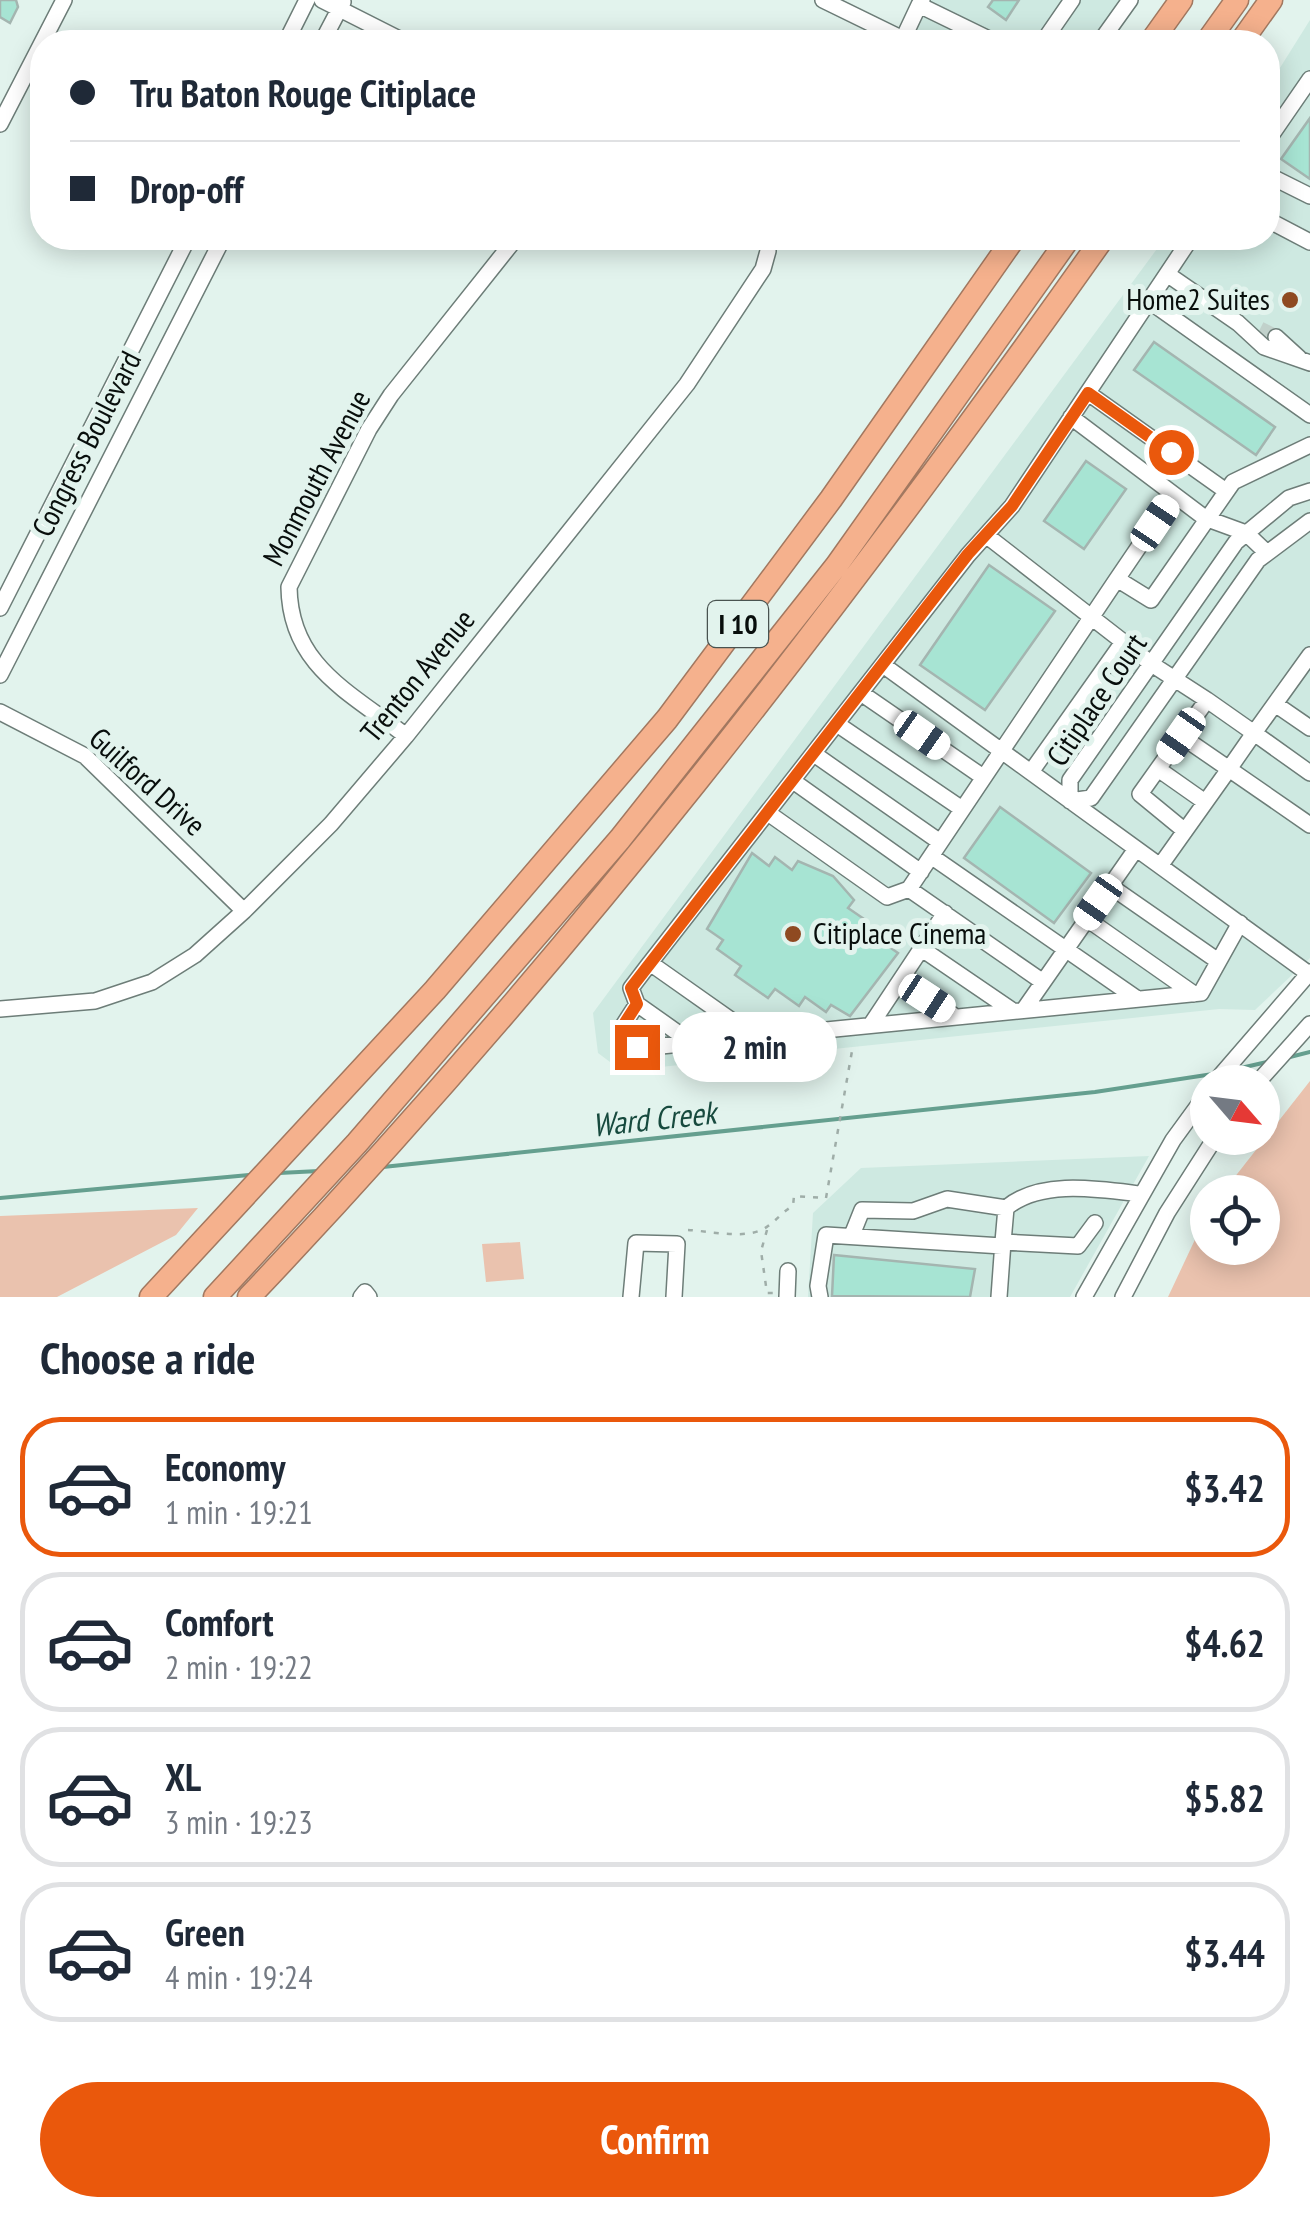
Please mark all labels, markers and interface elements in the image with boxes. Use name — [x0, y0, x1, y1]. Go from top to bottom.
text: Tru Baton Rouge Citiplace — [130, 68, 476, 117]
text: Drop-off — [130, 164, 244, 213]
place label: Home2 Suites — [1126, 279, 1270, 318]
marker: Home2 Suites — [1279, 289, 1301, 311]
street label: Congress Boulevard — [22, 344, 149, 543]
street label: Monmouth Avenue — [253, 383, 378, 572]
route start — [1149, 430, 1194, 475]
car — [1126, 490, 1184, 556]
street label: Trenton Avenue — [351, 601, 482, 750]
road number: I 10 — [708, 601, 768, 647]
street label: Citiplace Court — [1037, 625, 1155, 773]
car — [1152, 703, 1210, 769]
car — [889, 706, 955, 764]
street label: Guilford Drive — [82, 718, 214, 843]
car — [1069, 869, 1127, 935]
place label: Citiplace Cinema — [813, 913, 986, 952]
marker: Citiplace Cinema — [782, 923, 804, 945]
car — [894, 969, 960, 1027]
callout: 2 min — [672, 1012, 837, 1082]
route end — [615, 1025, 660, 1070]
text: 2 min — [722, 1026, 787, 1068]
north arrow — [1190, 1065, 1280, 1155]
map controls — [1190, 1065, 1280, 1265]
water label: Ward Creek — [590, 1090, 721, 1145]
button: locate — [1190, 1175, 1280, 1265]
text: Choose a ride — [40, 1328, 255, 1386]
icon: car — [45, 1442, 135, 1532]
text: Economy — [165, 1442, 285, 1491]
text: $3.42 — [1184, 1463, 1265, 1512]
text: 1 min · 19:21 — [165, 1491, 313, 1533]
icon: car — [45, 1597, 135, 1687]
text: Comfort — [165, 1597, 274, 1646]
text: $4.62 — [1184, 1618, 1265, 1667]
text: 2 min · 19:22 — [165, 1646, 313, 1688]
icon: car — [45, 1752, 135, 1842]
text: XL — [165, 1752, 201, 1801]
text: $5.82 — [1184, 1773, 1265, 1822]
text: 3 min · 19:23 — [165, 1801, 313, 1843]
icon: car — [45, 1907, 135, 1997]
text: Green — [165, 1907, 245, 1956]
text: $3.44 — [1184, 1928, 1265, 1977]
text: 4 min · 19:24 — [165, 1956, 313, 1998]
button: Confirm — [40, 2082, 1270, 2197]

